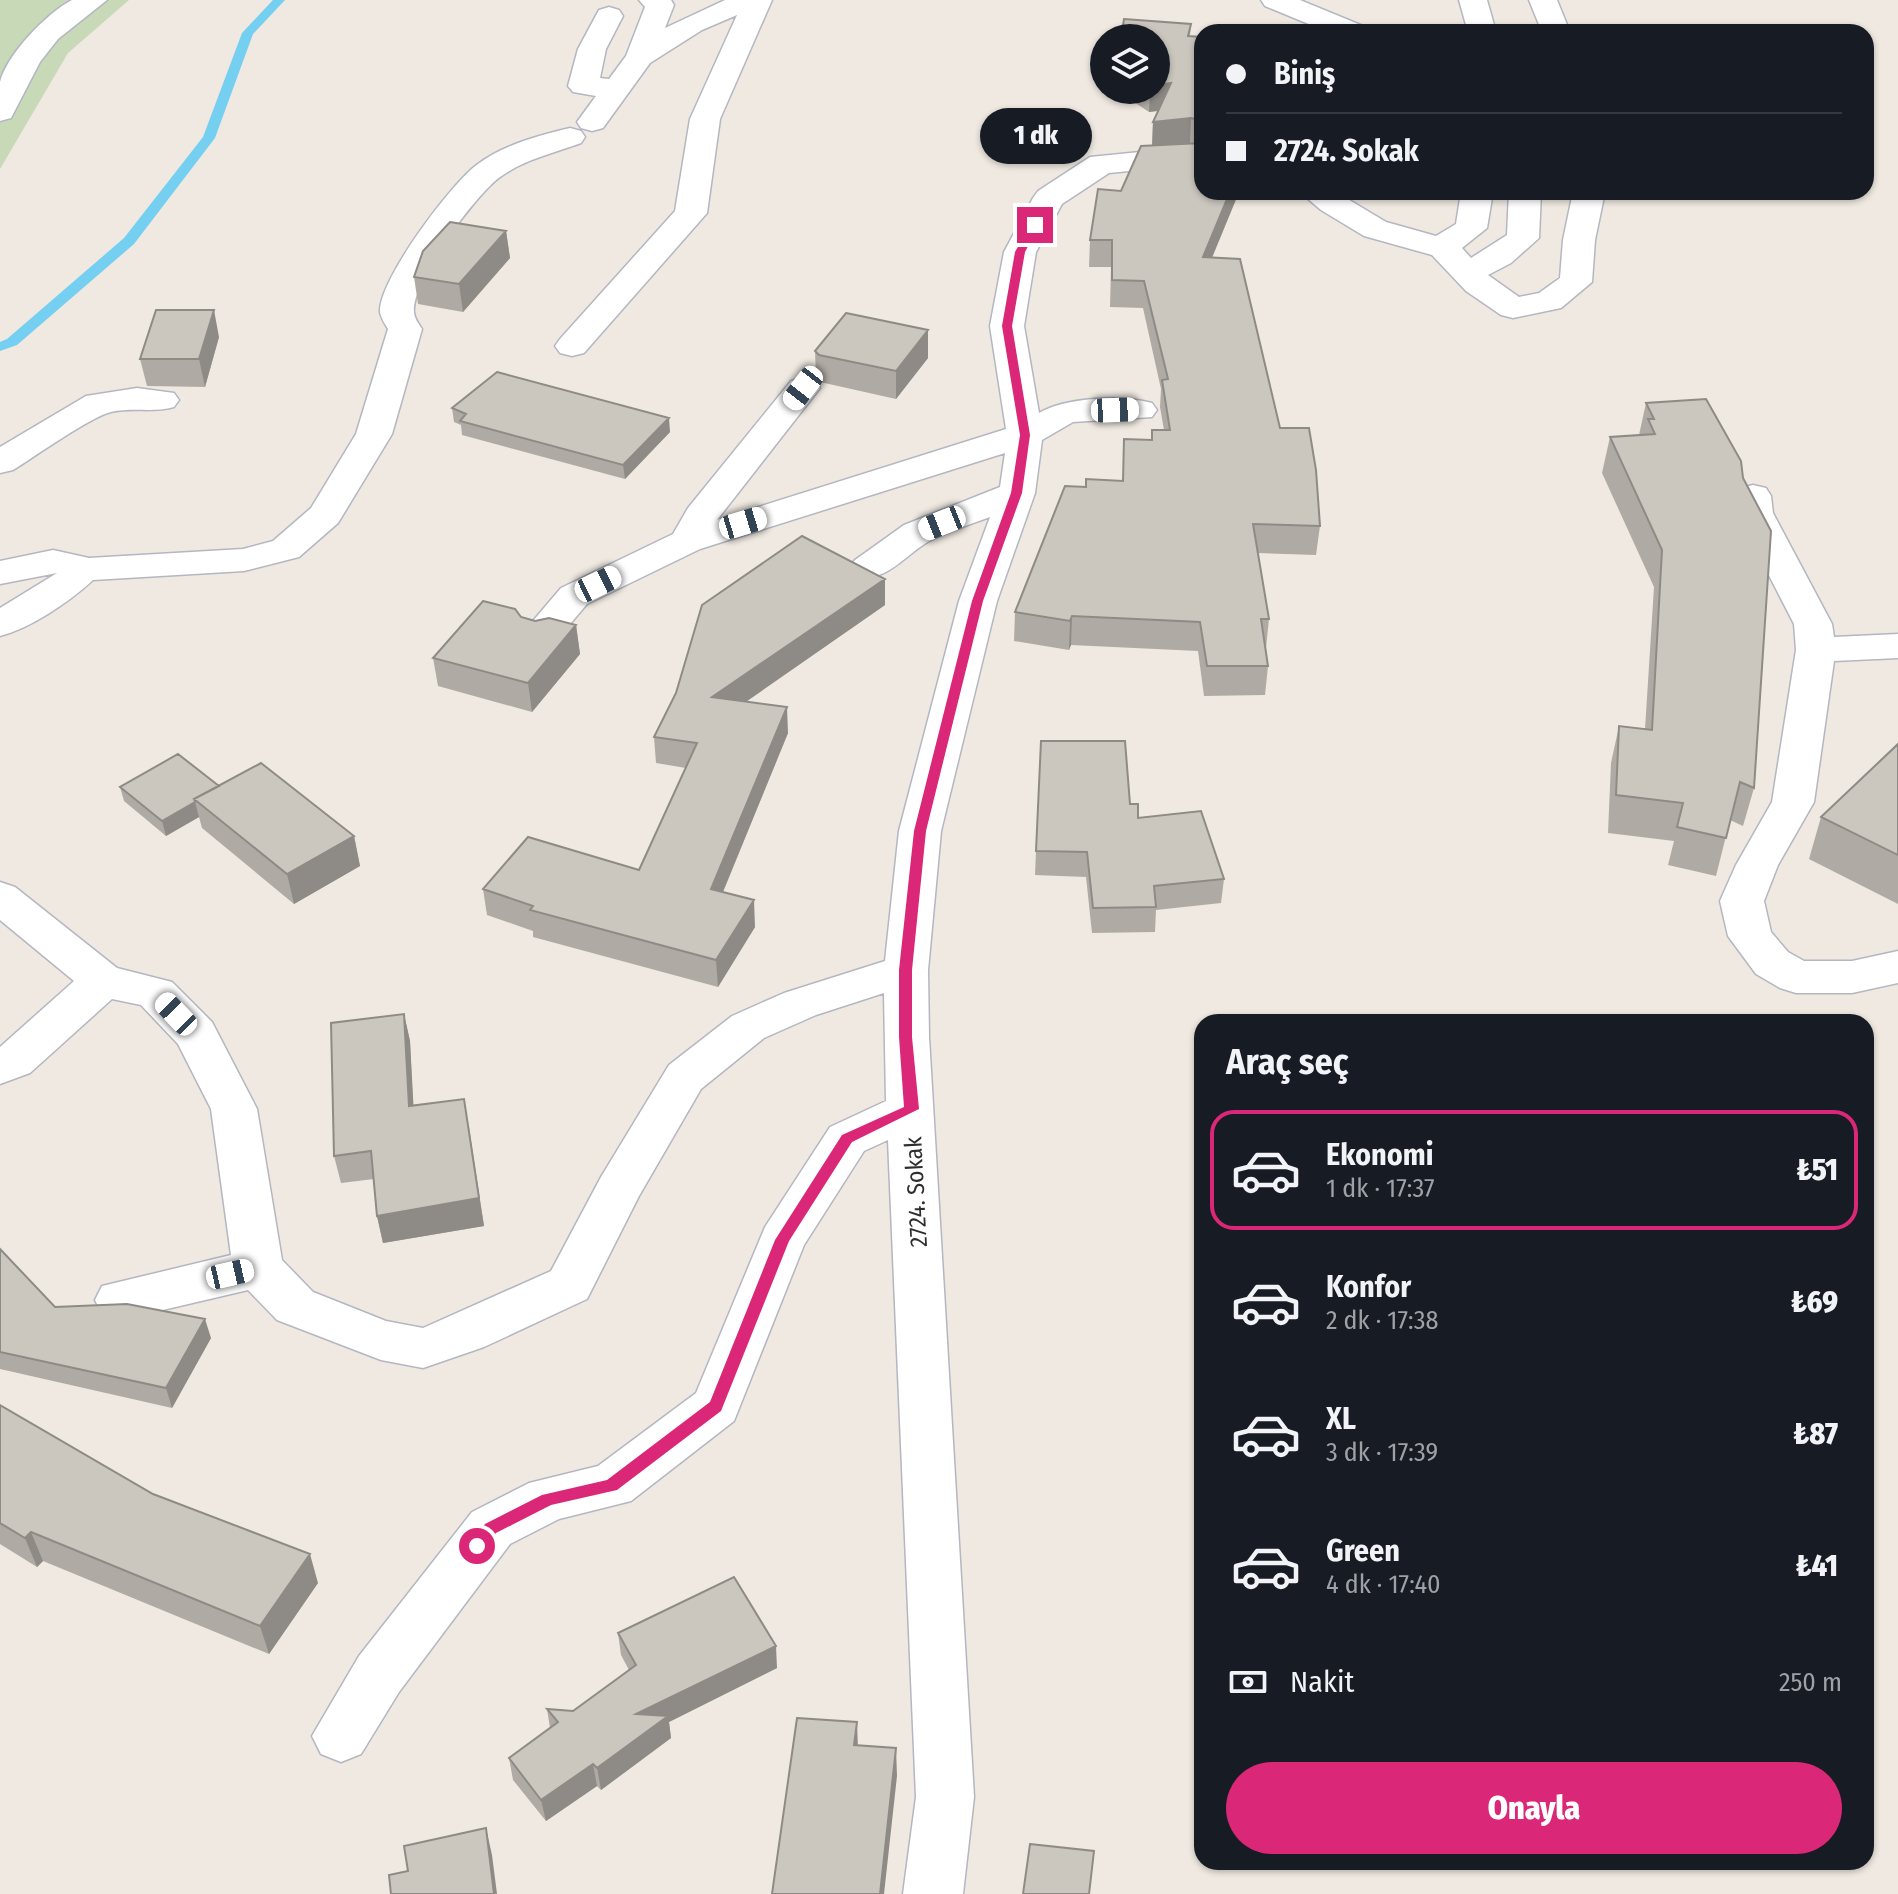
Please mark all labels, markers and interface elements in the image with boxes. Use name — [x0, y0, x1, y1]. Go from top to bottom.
map controls — [1090, 24, 1170, 104]
button: layers — [1090, 24, 1170, 104]
text: Biniş — [1274, 56, 1335, 92]
callout: 1 dk — [979, 109, 1091, 165]
text: 1 dk — [1014, 120, 1058, 151]
text: 2724. Sokak — [1274, 133, 1419, 169]
route end — [1017, 207, 1053, 243]
car — [779, 362, 827, 414]
car — [1091, 397, 1139, 423]
car — [915, 503, 969, 543]
car — [717, 505, 769, 541]
car — [571, 563, 625, 605]
car — [151, 988, 201, 1040]
text: Araç seç — [1226, 1040, 1348, 1084]
icon: car — [1230, 1134, 1302, 1206]
street label: 2724. Sokak — [899, 1135, 933, 1248]
text: Ekonomi — [1326, 1137, 1434, 1173]
text: ₺51 — [1796, 1152, 1838, 1188]
text: 1 dk · 17:37 — [1326, 1173, 1435, 1204]
car — [204, 1257, 256, 1291]
icon: car — [1230, 1266, 1302, 1338]
text: Konfor — [1326, 1269, 1411, 1305]
text: ₺69 — [1791, 1284, 1838, 1320]
text: 2 dk · 17:38 — [1326, 1305, 1439, 1336]
icon: car — [1230, 1398, 1302, 1470]
text: XL — [1326, 1401, 1356, 1437]
text: ₺87 — [1793, 1416, 1838, 1452]
text: 3 dk · 17:39 — [1326, 1437, 1438, 1468]
route start — [459, 1528, 495, 1564]
icon: car — [1230, 1530, 1302, 1602]
text: Green — [1326, 1533, 1400, 1569]
text: ₺41 — [1796, 1548, 1838, 1584]
text: 4 dk · 17:40 — [1326, 1569, 1441, 1600]
icon: cash — [1226, 1660, 1270, 1704]
text: Nakit — [1290, 1664, 1354, 1700]
text: 250 m — [1779, 1667, 1842, 1698]
button: Onayla — [1226, 1762, 1842, 1854]

